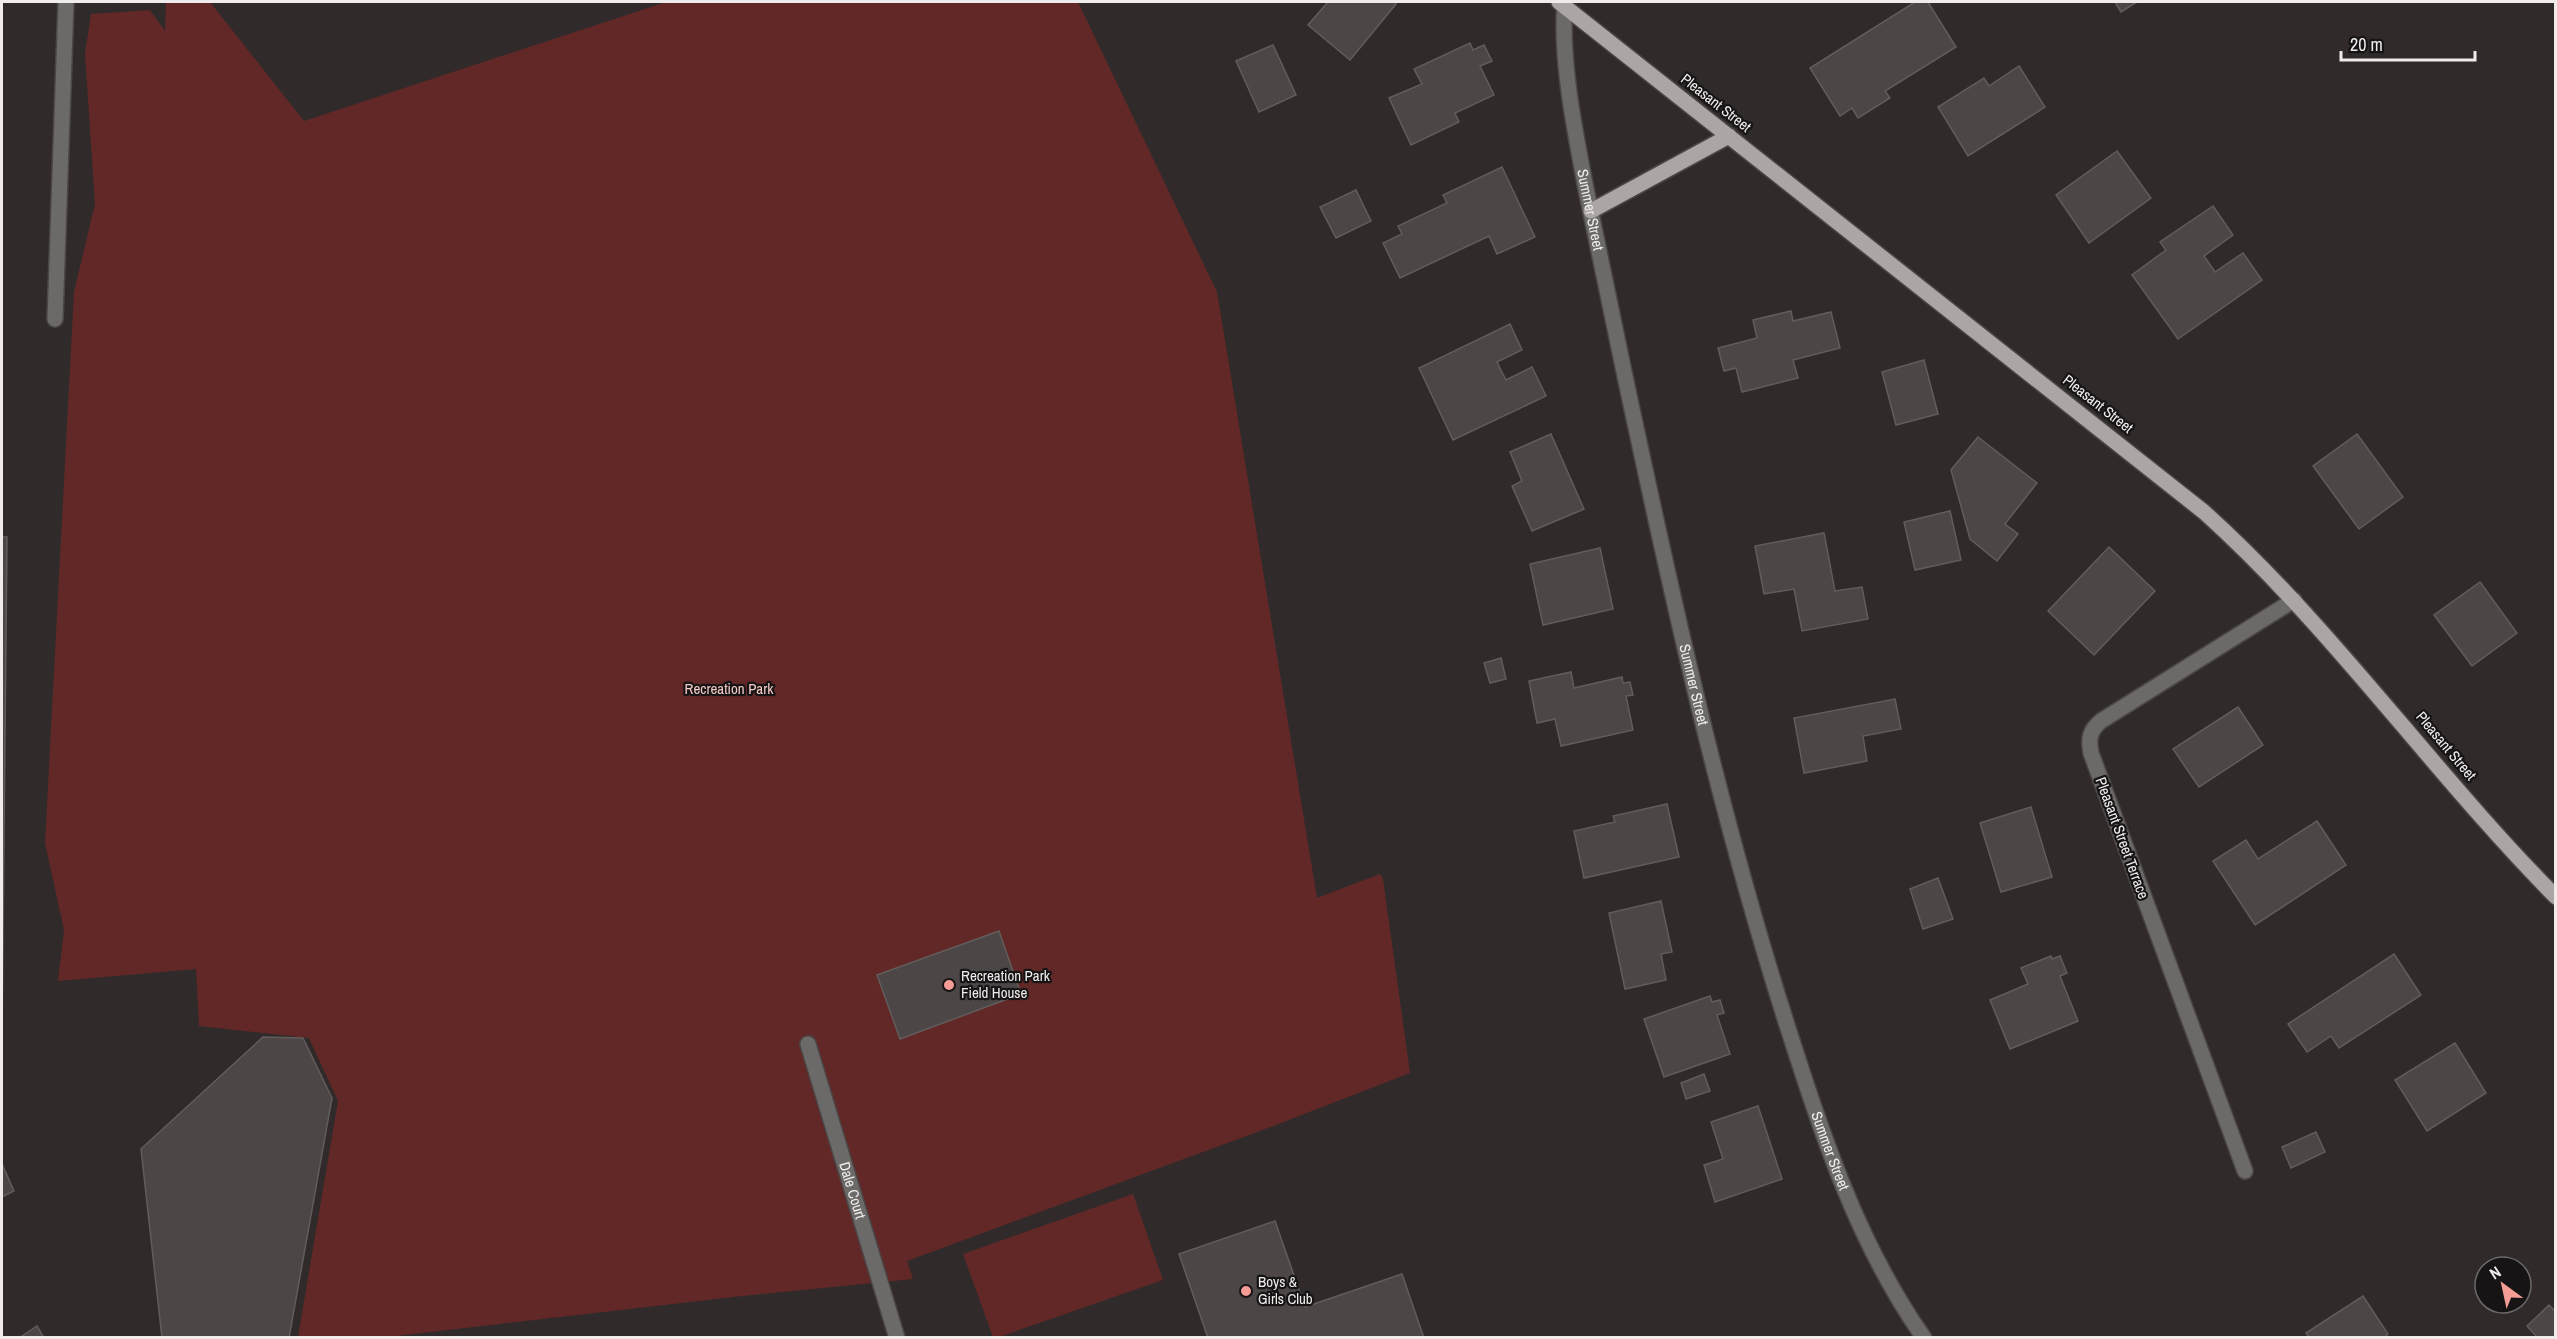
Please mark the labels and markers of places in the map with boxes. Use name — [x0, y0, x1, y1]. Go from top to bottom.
place label: Recreation Park Field House — [961, 965, 1051, 1003]
marker: Recreation Park Field House — [942, 978, 956, 992]
place label: Boys & Girls Club — [1258, 1271, 1313, 1309]
marker: Boys & Girls Club — [1239, 1284, 1253, 1298]

